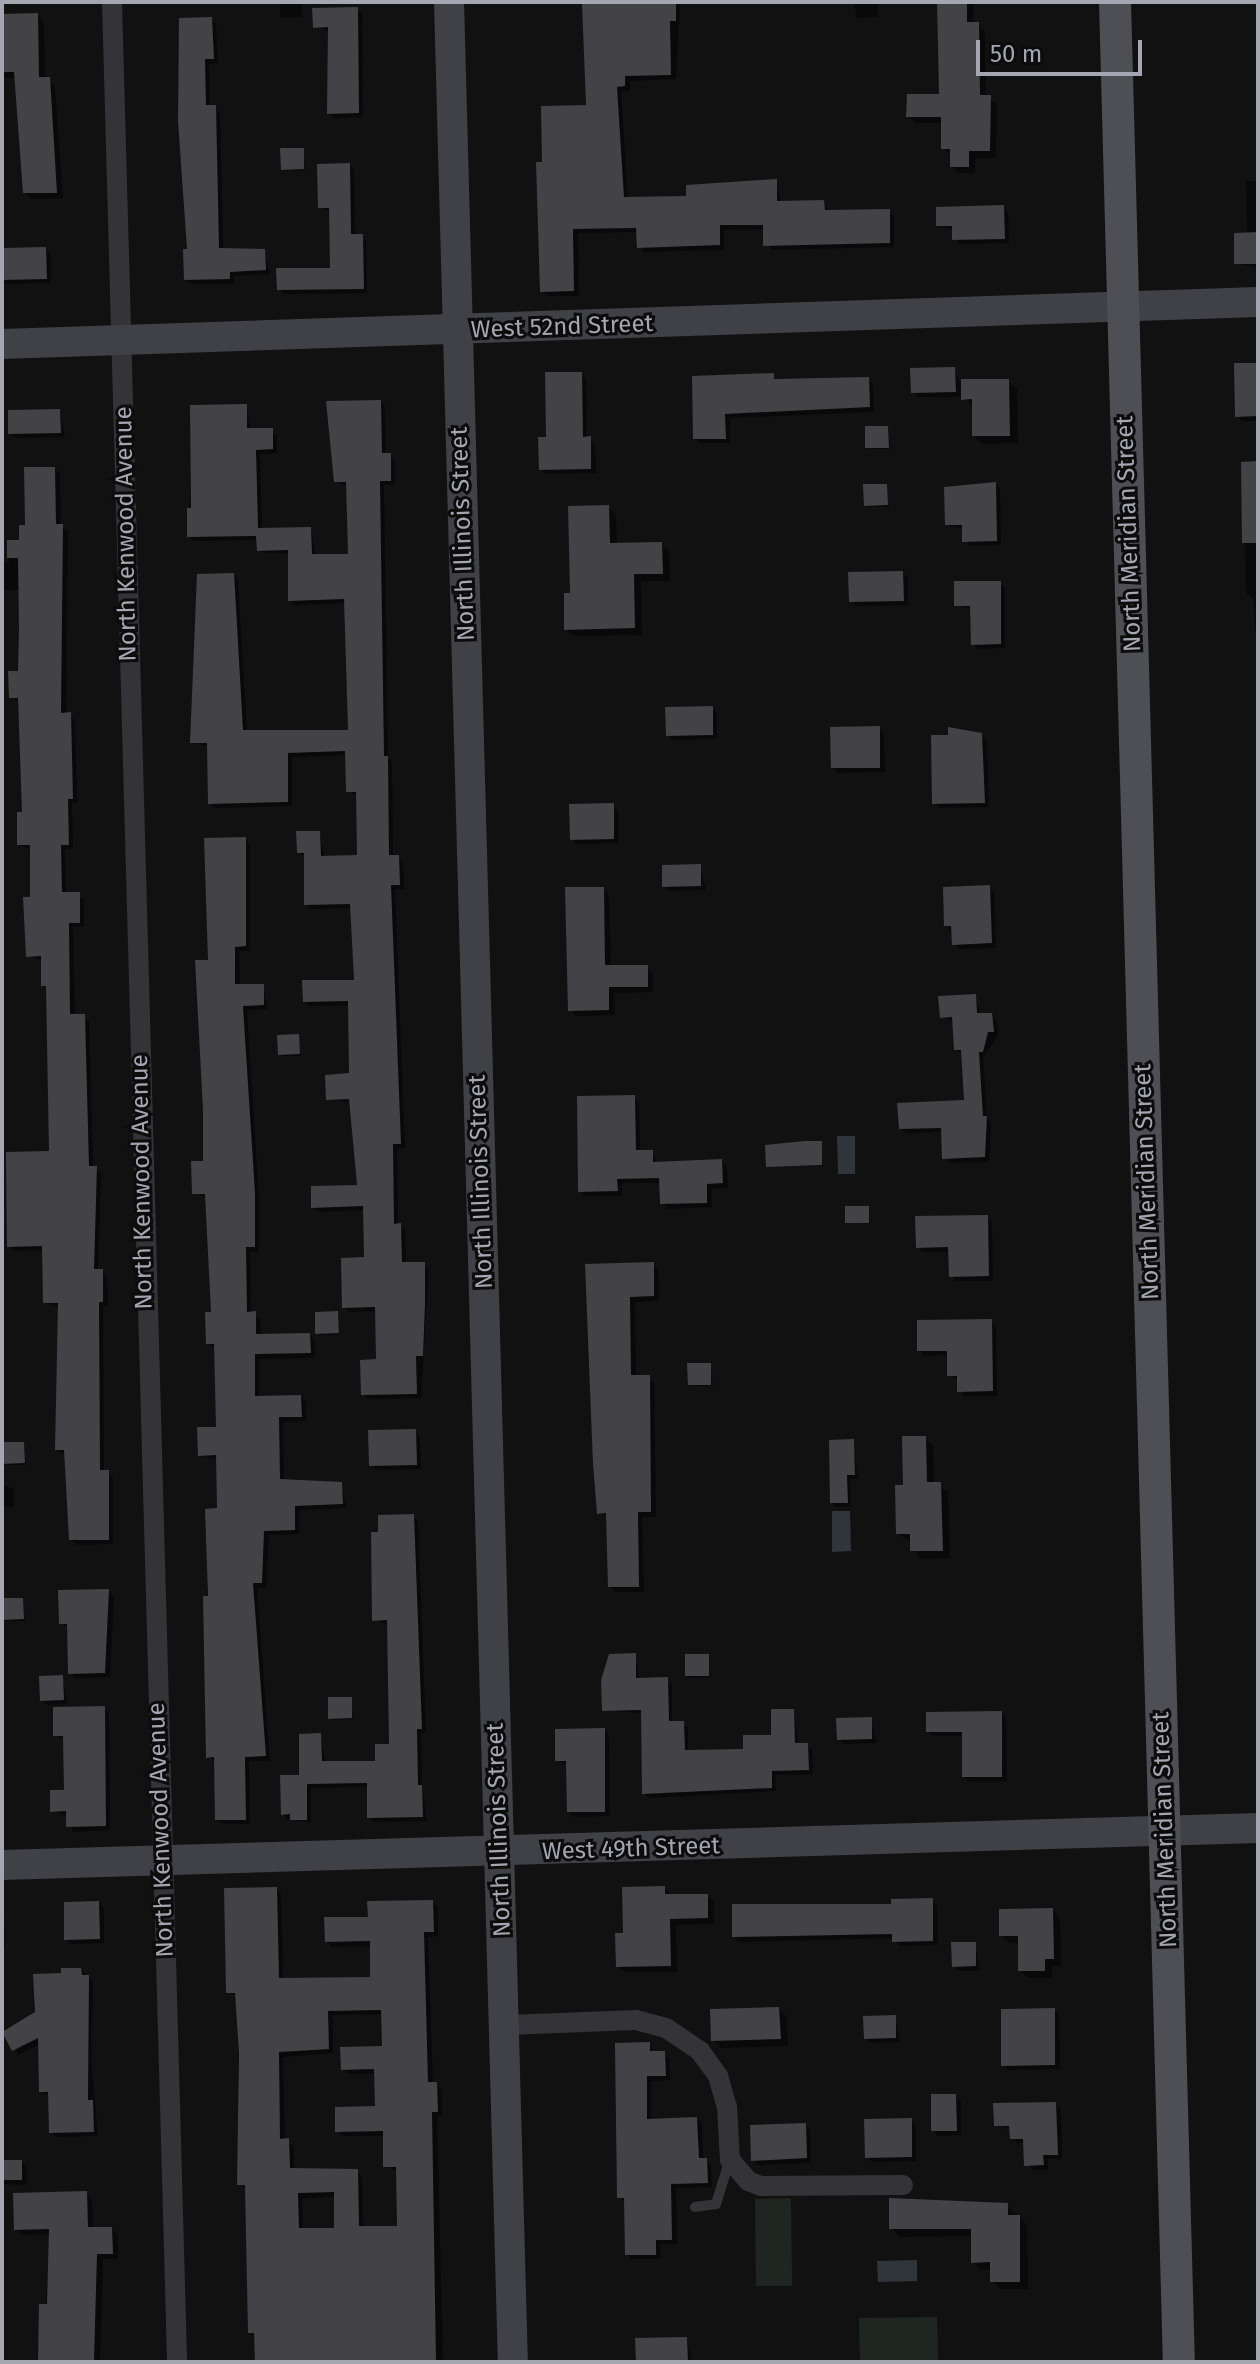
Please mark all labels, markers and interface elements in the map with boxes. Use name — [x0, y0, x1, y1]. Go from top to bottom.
scale bar — [980, 24, 1146, 74]
text: 50 m — [990, 40, 1042, 68]
street label: West 52nd Street — [470, 309, 654, 345]
street label: North Kenwood Avenue — [109, 406, 143, 662]
street label: North Meridian Street — [1110, 415, 1148, 653]
street label: North Illinois Street — [445, 426, 481, 642]
street label: North Kenwood Avenue — [125, 1054, 159, 1310]
street label: North Meridian Street — [1128, 1063, 1166, 1301]
street label: North Illinois Street — [463, 1074, 499, 1290]
street label: North Kenwood Avenue — [142, 1702, 180, 1958]
street label: North Meridian Street — [1146, 1711, 1184, 1949]
street label: North Illinois Street — [481, 1722, 517, 1938]
street label: West 49th Street — [542, 1832, 720, 1866]

